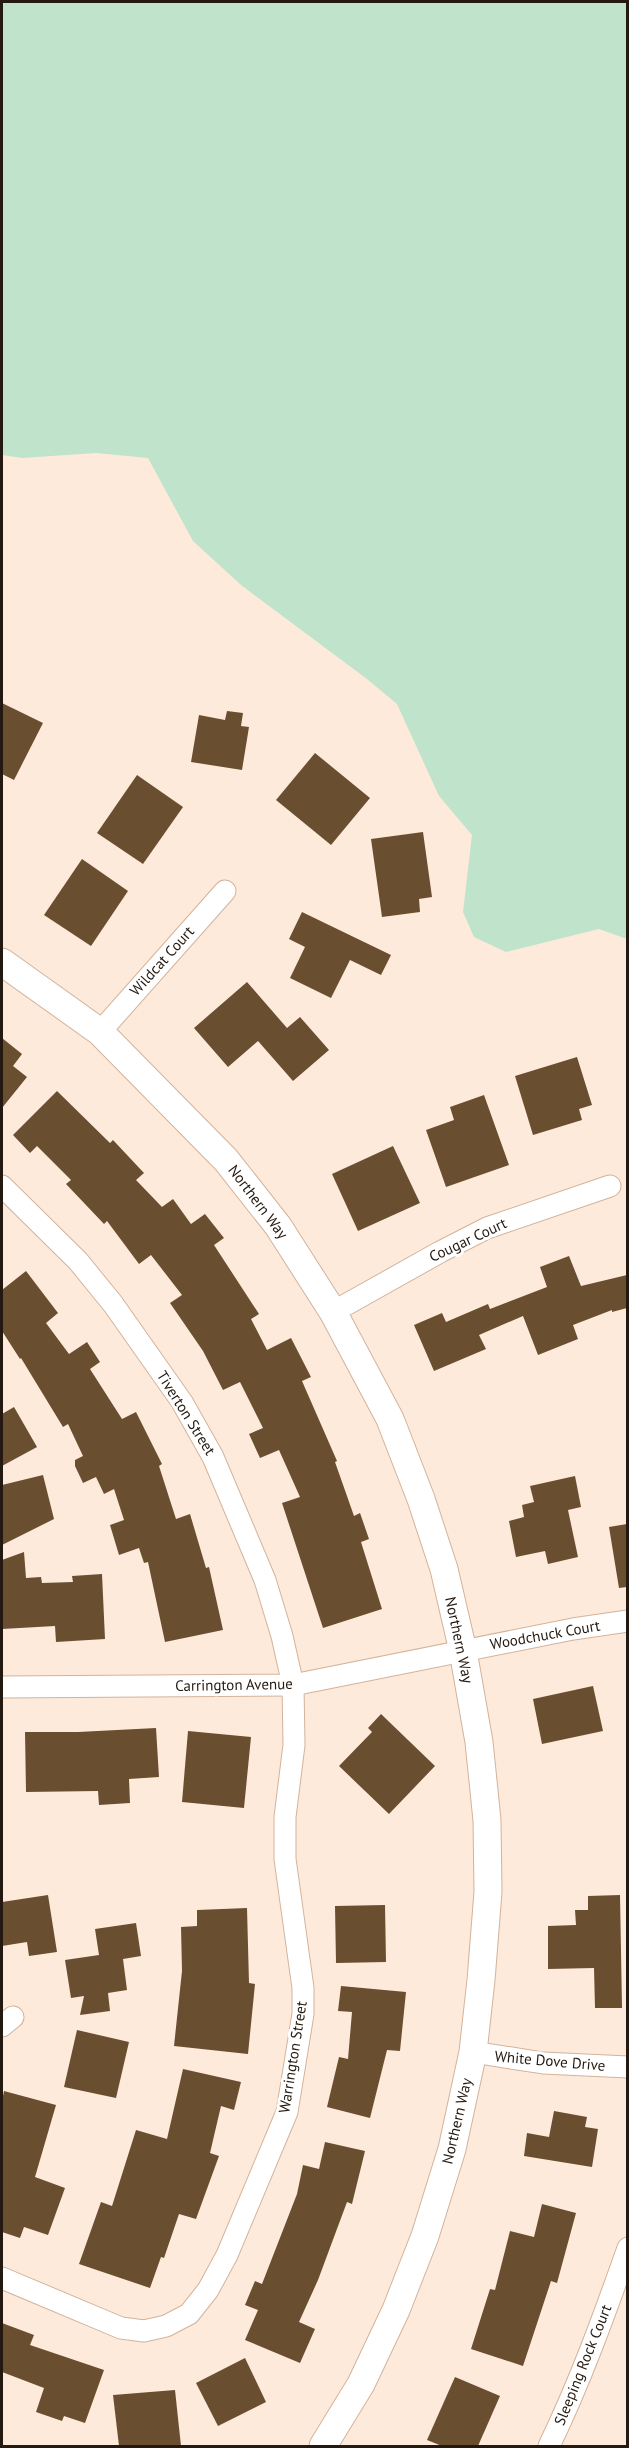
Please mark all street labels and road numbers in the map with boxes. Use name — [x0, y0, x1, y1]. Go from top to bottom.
street label: Wildcat Court — [125, 922, 198, 999]
street label: Northern Way — [224, 1161, 292, 1243]
street label: Cougar Court — [426, 1213, 510, 1266]
street label: Tiverton Street — [153, 1367, 220, 1459]
street label: Northern Way — [441, 1595, 478, 1685]
street label: Woodchuck Court — [488, 1615, 601, 1654]
street label: Carrington Avenue — [175, 1674, 293, 1695]
street label: Warrington Street — [274, 2000, 311, 2114]
street label: White Dove Drive — [494, 2046, 606, 2075]
street label: Northern Way — [437, 2076, 476, 2166]
street label: Sleeping Rock Court — [550, 2302, 615, 2428]

